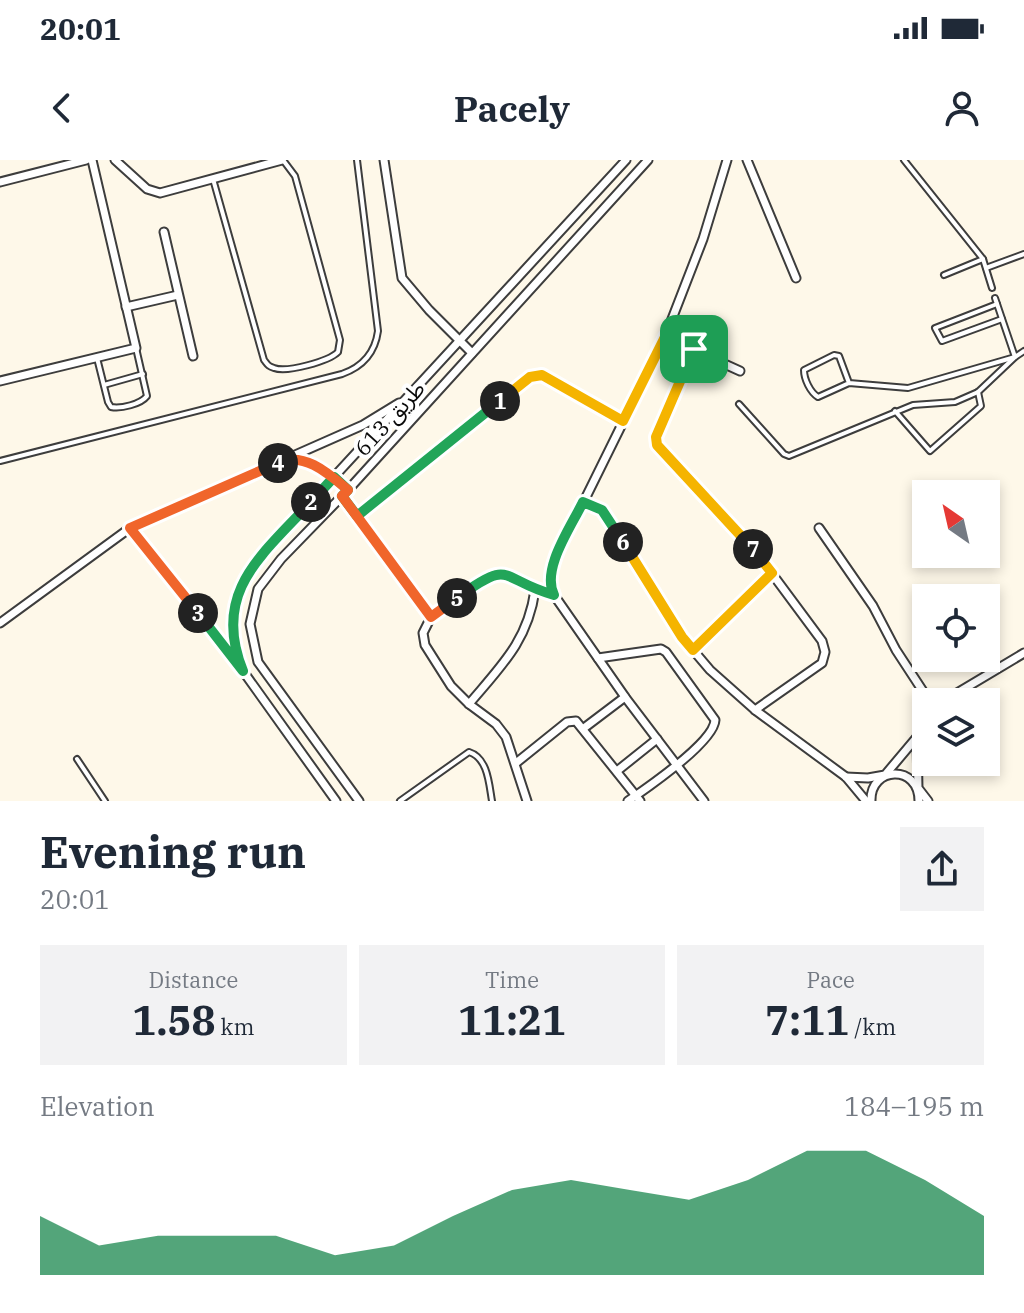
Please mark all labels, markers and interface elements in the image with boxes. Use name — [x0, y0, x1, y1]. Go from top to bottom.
text: 20:01 — [40, 9, 121, 48]
text: Pacely — [454, 85, 570, 132]
icon: back — [40, 86, 84, 130]
icon: person — [940, 86, 984, 130]
pin — [660, 315, 728, 383]
icon: arrive — [672, 327, 716, 371]
street label: طريق 613 — [347, 374, 431, 462]
pin: 1 — [480, 381, 520, 421]
text: 1 — [493, 386, 507, 415]
pin: 4 — [258, 443, 298, 483]
text: 4 — [271, 448, 285, 477]
north arrow — [912, 480, 1000, 568]
map controls — [912, 480, 1000, 776]
pin: 2 — [291, 482, 331, 522]
text: 2 — [304, 487, 318, 516]
pin: 6 — [603, 522, 643, 562]
text: 6 — [616, 527, 630, 556]
pin: 7 — [733, 529, 773, 569]
text: 7 — [746, 534, 760, 563]
pin: 5 — [437, 578, 477, 618]
text: 5 — [450, 583, 464, 612]
button: locate — [912, 584, 1000, 672]
pin: 3 — [178, 593, 218, 633]
text: 3 — [191, 598, 205, 627]
button: layers — [912, 688, 1000, 776]
text: Evening run — [40, 823, 306, 880]
button: share — [900, 827, 984, 911]
text: 20:01 — [40, 882, 110, 916]
text: Distance — [148, 965, 238, 994]
text: Time — [485, 965, 539, 994]
text: Pace — [806, 965, 855, 994]
text: 1.58 — [132, 994, 216, 1046]
text: 11:21 — [458, 994, 566, 1046]
text: 7:11 — [765, 994, 849, 1046]
text: km — [216, 1012, 254, 1041]
text: /km — [849, 1012, 896, 1041]
text: Elevation — [40, 1089, 155, 1123]
text: 184–195 m — [844, 1089, 984, 1123]

